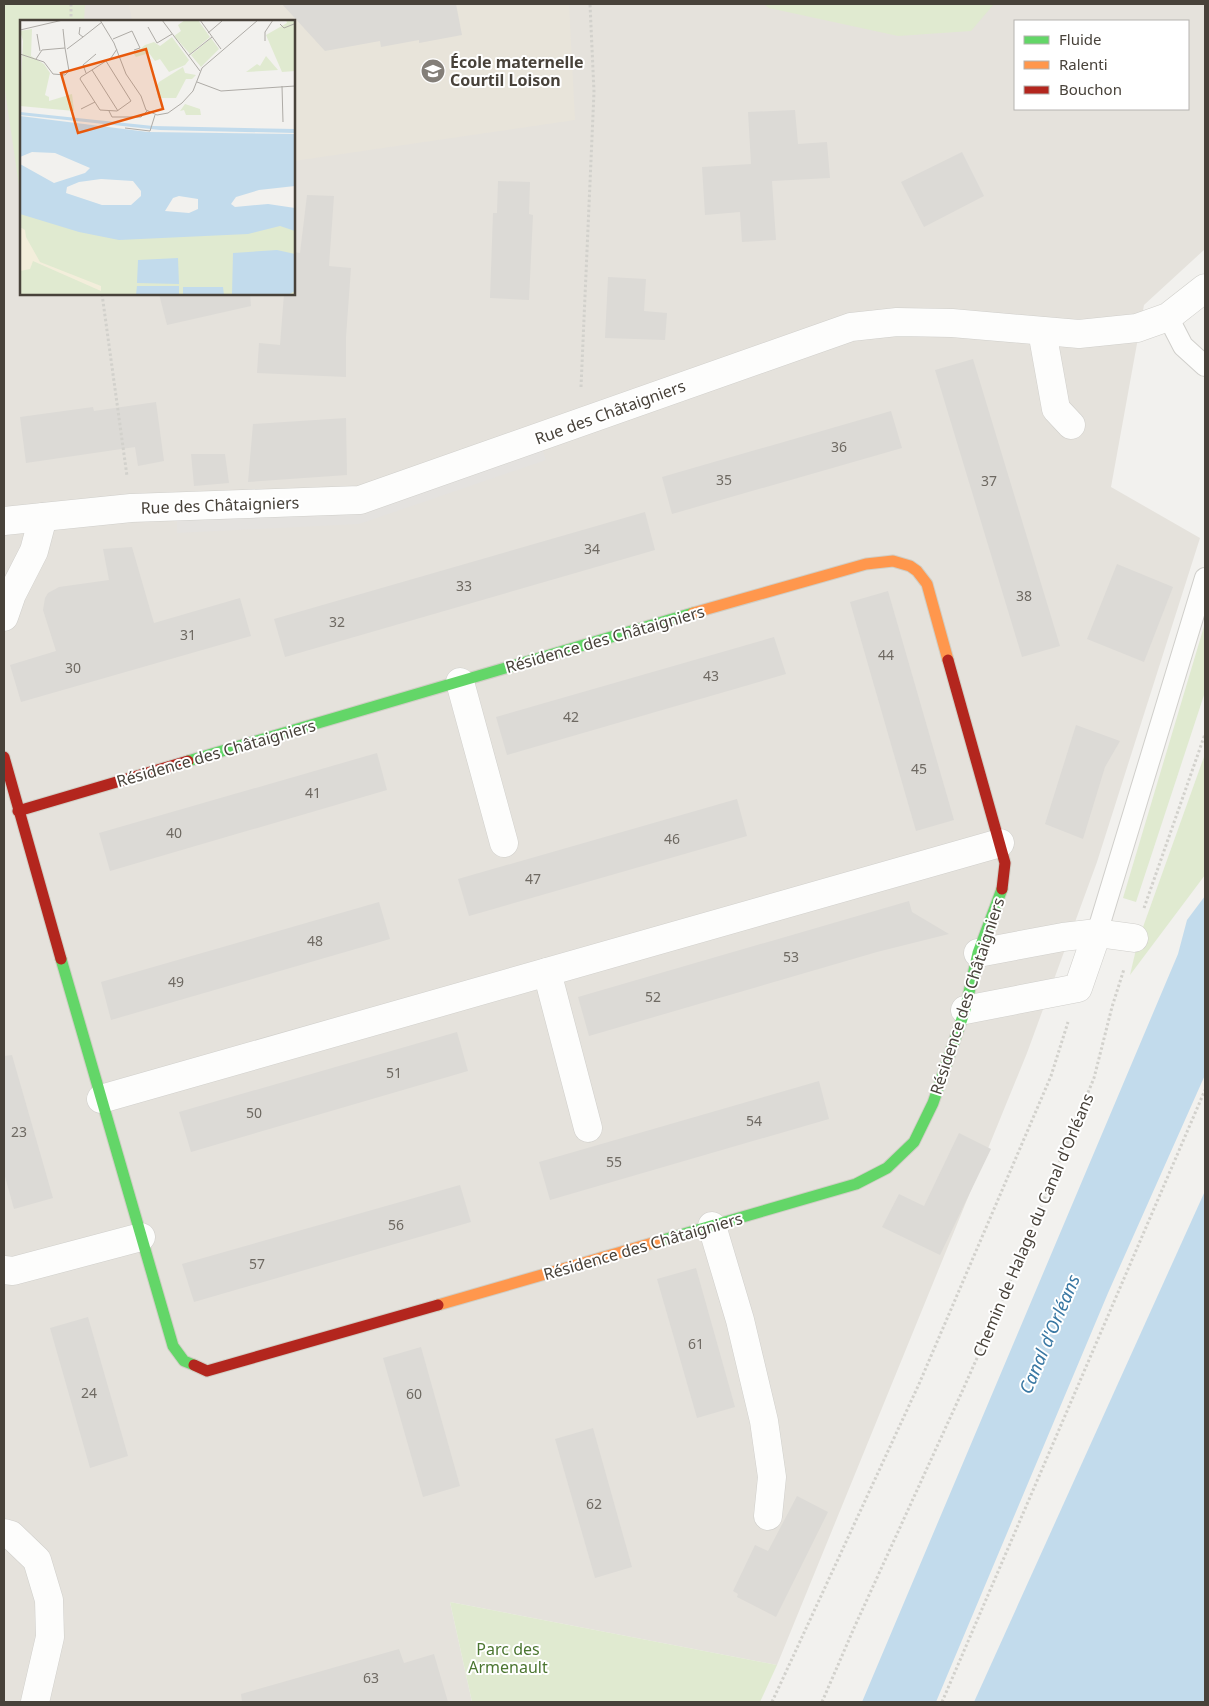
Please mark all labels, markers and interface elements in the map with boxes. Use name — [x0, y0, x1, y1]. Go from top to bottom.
inset map — [20, 20, 295, 295]
legend — [1014, 20, 1189, 110]
text: Fluide — [1059, 29, 1101, 49]
place label: École maternelle Courtil Loison — [450, 51, 584, 91]
text: Ralenti — [1059, 54, 1108, 74]
school or university icon: École maternelle Courtil Loison — [420, 58, 446, 84]
text: Bouchon — [1059, 79, 1122, 99]
street label: Rue des Châtaigniers — [532, 375, 688, 449]
house number: 36 — [831, 437, 847, 456]
house number: 35 — [716, 470, 732, 489]
house number: 37 — [981, 471, 997, 490]
street label: Rue des Châtaigniers — [140, 491, 300, 519]
house number: 34 — [584, 539, 600, 558]
house number: 33 — [456, 576, 472, 595]
house number: 38 — [1016, 586, 1032, 605]
street label: Résidence des Châtaigniers — [503, 600, 707, 678]
house number: 32 — [329, 612, 345, 631]
house number: 31 — [180, 625, 196, 644]
house number: 44 — [878, 645, 894, 664]
house number: 30 — [65, 658, 81, 677]
house number: 43 — [703, 666, 719, 685]
house number: 42 — [563, 707, 579, 726]
street label: Résidence des Châtaigniers — [114, 714, 318, 792]
house number: 45 — [911, 759, 927, 778]
house number: 41 — [305, 783, 321, 802]
house number: 40 — [166, 823, 182, 842]
house number: 46 — [664, 829, 680, 848]
house number: 47 — [525, 869, 541, 888]
street label: Résidence des Châtaigniers — [925, 895, 1009, 1097]
house number: 48 — [307, 931, 323, 950]
house number: 53 — [783, 947, 799, 966]
house number: 49 — [168, 972, 184, 991]
house number: 52 — [645, 987, 661, 1006]
house number: 51 — [386, 1063, 402, 1082]
street label: Chemin de Halage du Canal d'Orléans — [969, 1090, 1097, 1360]
house number: 50 — [246, 1103, 262, 1122]
house number: 54 — [746, 1111, 762, 1130]
house number: 23 — [11, 1122, 27, 1141]
house number: 55 — [606, 1152, 622, 1171]
street label: Résidence des Châtaigniers — [541, 1207, 745, 1285]
house number: 56 — [388, 1215, 404, 1234]
house number: 57 — [249, 1254, 265, 1273]
water label: Canal d'Orléans — [1014, 1271, 1084, 1397]
house number: 61 — [688, 1334, 704, 1353]
house number: 24 — [81, 1383, 97, 1402]
house number: 60 — [406, 1384, 422, 1403]
house number: 62 — [586, 1494, 602, 1513]
park label: Parc des Armenault — [468, 1638, 548, 1678]
house number: 63 — [363, 1668, 379, 1687]

